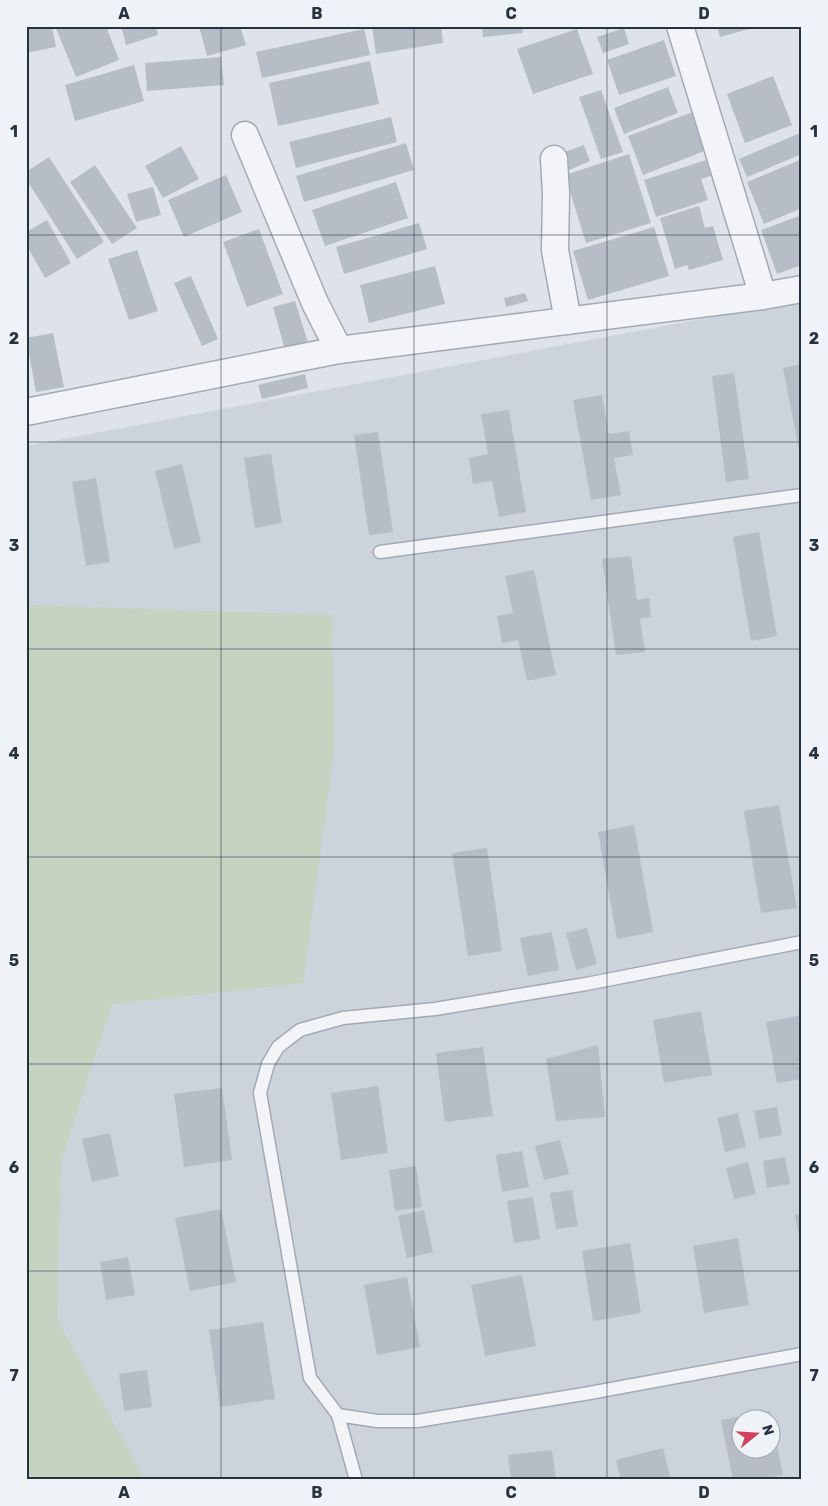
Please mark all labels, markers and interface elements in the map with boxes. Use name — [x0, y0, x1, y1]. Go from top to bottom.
text: A — [118, 4, 130, 23]
text: B — [311, 4, 323, 23]
text: C — [505, 4, 517, 23]
text: D — [698, 4, 710, 23]
text: 1 — [10, 122, 18, 141]
text: 1 — [810, 122, 818, 141]
text: 2 — [9, 329, 19, 348]
text: 2 — [809, 329, 819, 348]
text: 3 — [9, 536, 19, 555]
text: 3 — [809, 536, 819, 555]
text: 4 — [9, 744, 20, 763]
text: 4 — [809, 744, 820, 763]
text: 5 — [9, 951, 19, 970]
text: 5 — [809, 951, 819, 970]
text: 6 — [9, 1158, 19, 1177]
text: 6 — [809, 1158, 819, 1177]
text: 7 — [9, 1366, 19, 1385]
text: 7 — [809, 1366, 819, 1385]
north arrow — [730, 1408, 780, 1458]
text: N — [758, 1423, 778, 1438]
text: A — [118, 1483, 130, 1502]
text: B — [311, 1483, 323, 1502]
text: C — [505, 1483, 517, 1502]
text: D — [698, 1483, 710, 1502]

